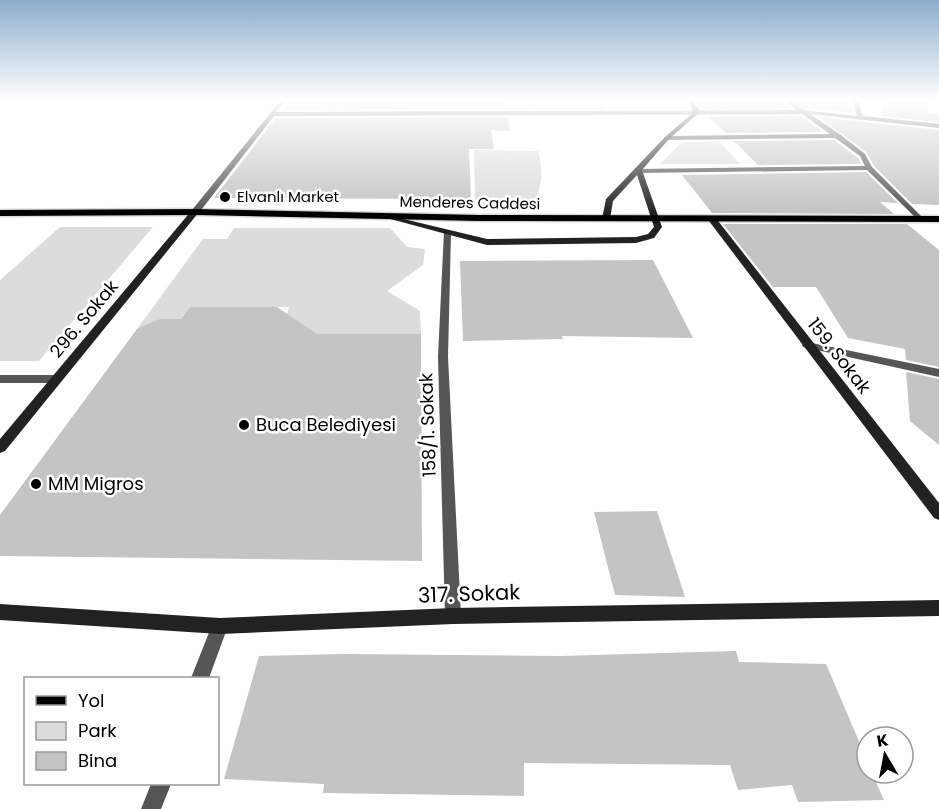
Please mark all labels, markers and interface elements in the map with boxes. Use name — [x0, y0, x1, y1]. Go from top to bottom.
place label: Elvanlı Market — [237, 186, 339, 207]
marker: Elvanlı Market — [218, 190, 232, 204]
street label: Menderes Caddesi — [399, 191, 541, 214]
street label: 296. Sokak — [44, 274, 124, 363]
street label: 159. Sokak — [802, 313, 877, 399]
street label: 158/1. Sokak — [413, 372, 442, 477]
place label: Buca Belediyesi — [256, 412, 396, 437]
marker: Buca Belediyesi — [237, 418, 251, 432]
place label: MM Migros — [48, 471, 144, 496]
marker: MM Migros — [29, 477, 43, 491]
street label: 317. Sokak — [417, 577, 521, 610]
legend — [24, 677, 219, 785]
text: Yol — [78, 688, 104, 713]
text: Park — [78, 718, 117, 743]
north arrow — [855, 725, 915, 785]
text: K — [875, 728, 890, 753]
text: Bina — [78, 748, 117, 773]

